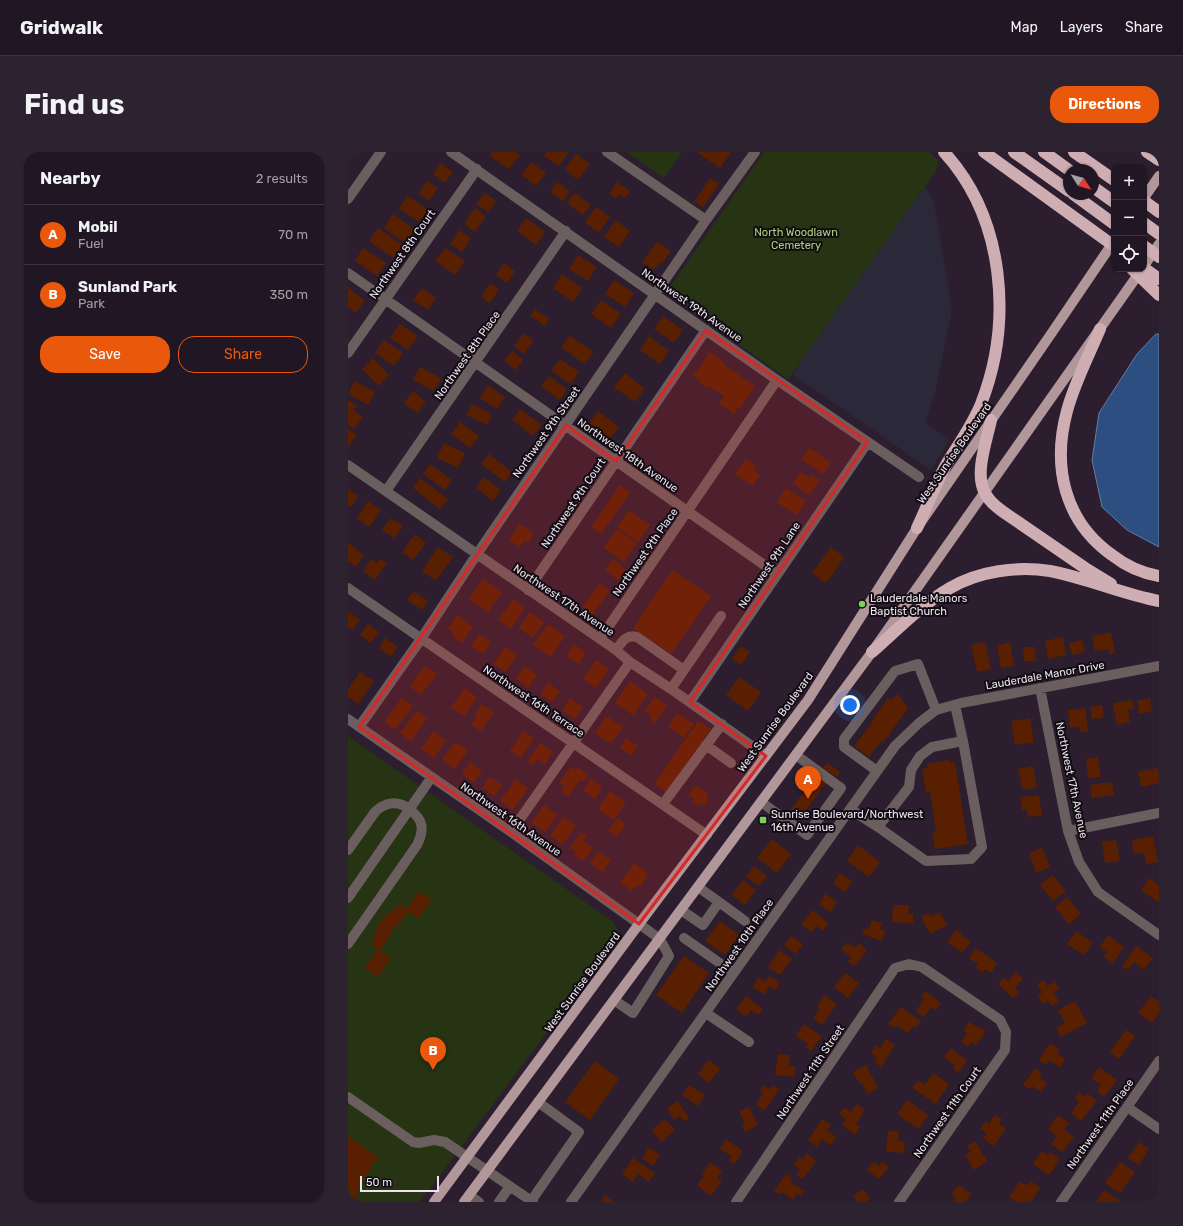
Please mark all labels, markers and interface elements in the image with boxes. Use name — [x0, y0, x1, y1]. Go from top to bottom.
text: Gridwalk — [20, 16, 103, 39]
text: Map — [1011, 19, 1038, 36]
text: Layers — [1060, 19, 1103, 36]
text: Share — [1125, 19, 1163, 36]
button: Directions — [1050, 86, 1159, 123]
text: Find us — [24, 88, 124, 121]
north arrow — [1063, 164, 1099, 200]
map controls — [1111, 164, 1147, 272]
button: + — [1111, 164, 1147, 200]
text: Nearby — [40, 168, 101, 188]
text: 2 results — [256, 171, 308, 186]
button: − — [1111, 200, 1147, 236]
street label: Northwest 8th Court — [367, 207, 439, 301]
text: Mobil — [78, 218, 118, 236]
park label: North Woodlawn Cemetery — [754, 226, 838, 252]
text: A — [48, 227, 58, 242]
text: 70 m — [278, 227, 308, 242]
text: Fuel — [78, 236, 104, 251]
button: locate — [1111, 236, 1147, 272]
street label: Northwest 19th Avenue — [639, 266, 744, 345]
text: Sunland Park — [78, 278, 177, 296]
text: B — [48, 287, 58, 302]
text: 350 m — [269, 287, 308, 302]
text: Park — [78, 296, 105, 311]
street label: Northwest 8th Place — [432, 308, 503, 402]
button: Save — [40, 336, 170, 373]
button: Share — [178, 336, 308, 373]
street label: Northwest 9th Street — [510, 384, 583, 480]
street label: West Sunrise Boulevard — [915, 400, 994, 506]
street label: Northwest 18th Avenue — [575, 416, 681, 495]
street label: Northwest 9th Court — [539, 455, 609, 551]
street label: Northwest 9th Place — [610, 506, 681, 599]
street label: Northwest 9th Lane — [736, 519, 803, 611]
street label: Northwest 17th Avenue — [511, 562, 617, 639]
place label: Lauderdale Manors Baptist Church — [870, 592, 968, 618]
marker: Lauderdale Manors Baptist Church — [857, 599, 867, 609]
street label: Lauderdale Manor Drive — [985, 659, 1106, 692]
street label: Northwest 16th Terrace — [481, 663, 587, 740]
street label: West Sunrise Boulevard — [735, 670, 816, 775]
your location — [840, 695, 860, 715]
street label: Northwest 17th Avenue — [1053, 721, 1090, 840]
pin: A — [795, 766, 821, 799]
street label: Northwest 16th Avenue — [458, 780, 563, 859]
place label: Sunrise Boulevard/Northwest 16th Avenue — [771, 808, 924, 834]
marker: Sunrise Boulevard/Northwest 16th Avenue — [758, 815, 768, 825]
street label: Northwest 10th Place — [703, 897, 776, 994]
street label: West Sunrise Boulevard — [542, 930, 623, 1035]
street label: Northwest 11th Street — [774, 1022, 847, 1122]
pin: B — [420, 1037, 446, 1070]
street label: Northwest 11th Court — [911, 1064, 984, 1160]
street label: Northwest 11th Place — [1064, 1076, 1137, 1172]
scale bar — [360, 1174, 439, 1193]
text: 50 m — [366, 1176, 392, 1189]

